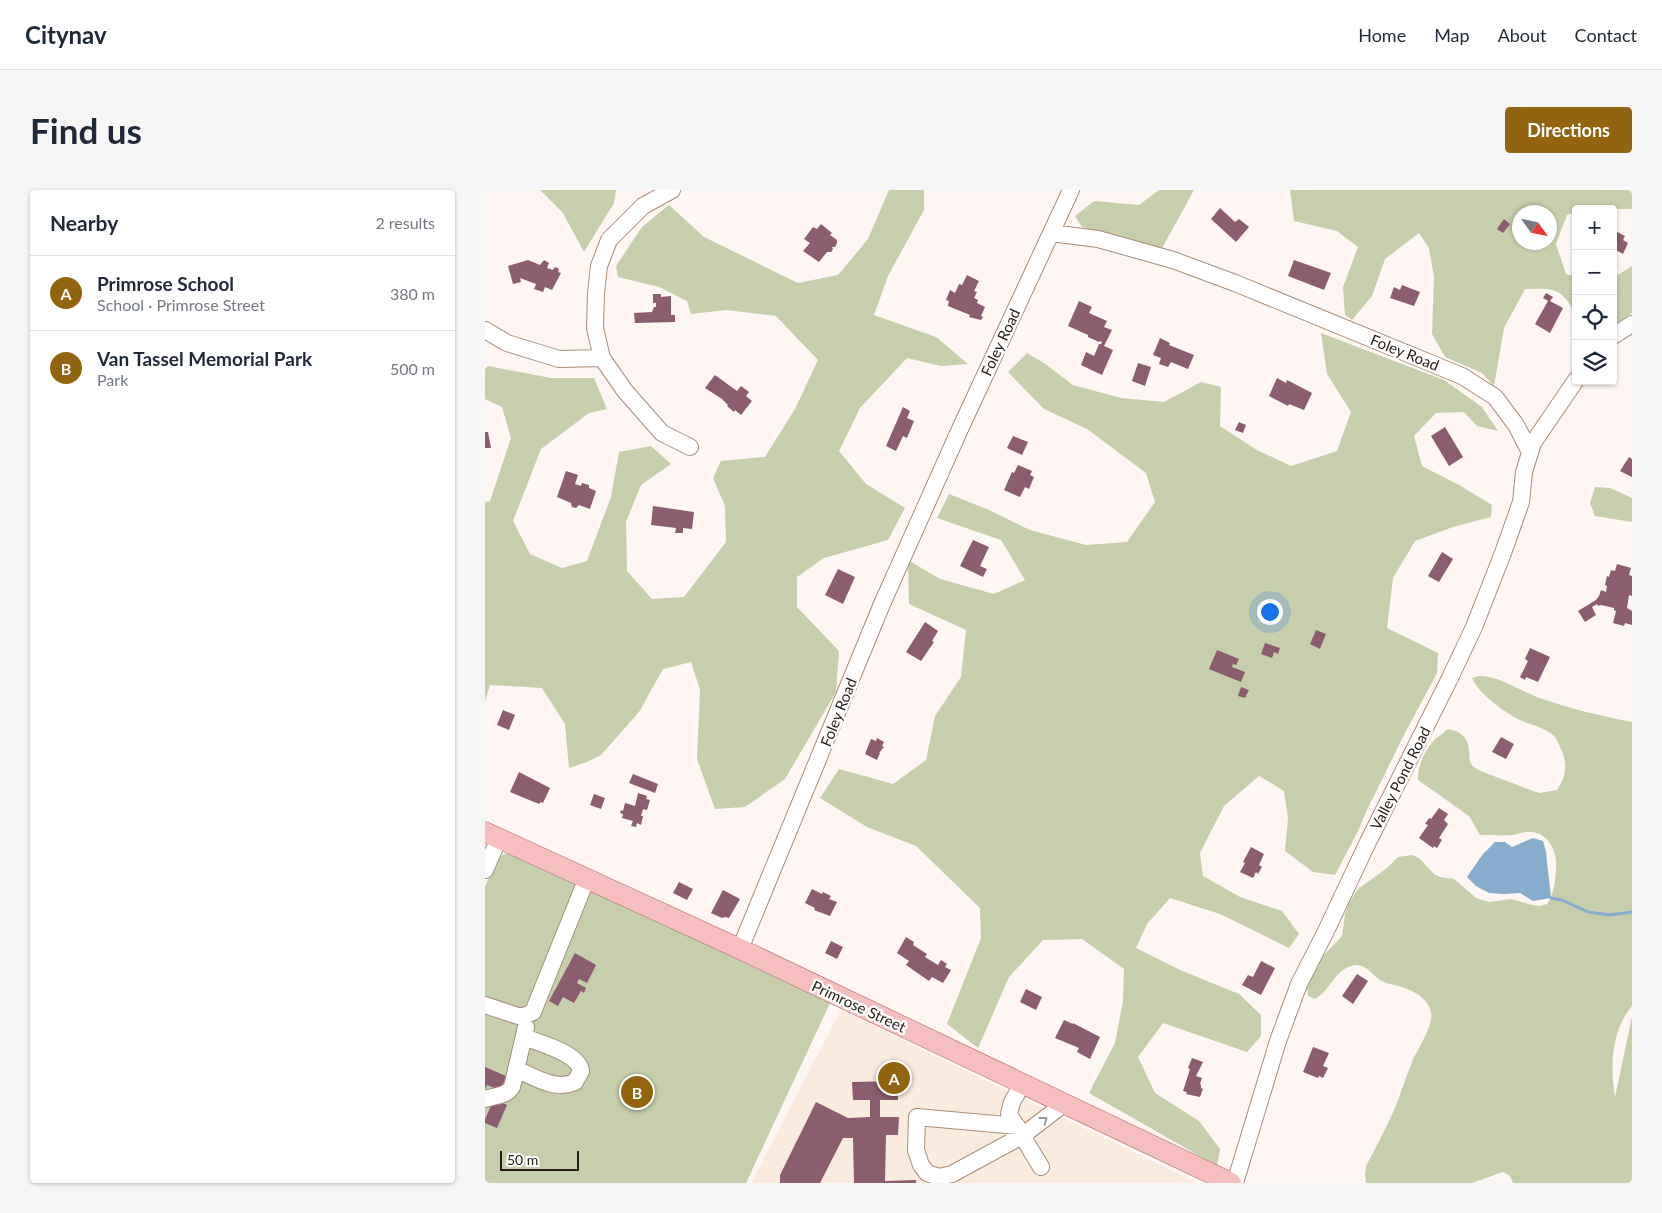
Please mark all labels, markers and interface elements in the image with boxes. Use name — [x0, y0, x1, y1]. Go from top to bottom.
text: Citynav — [25, 20, 107, 49]
text: Home — [1358, 24, 1406, 46]
text: Map — [1434, 24, 1470, 46]
text: About — [1498, 24, 1547, 46]
text: Contact — [1575, 24, 1637, 46]
button: Directions — [1505, 107, 1632, 153]
text: Find us — [30, 109, 142, 151]
north arrow — [1512, 205, 1557, 250]
map controls — [1572, 205, 1617, 385]
button: + — [1572, 205, 1617, 250]
text: Nearby — [50, 210, 118, 235]
text: 2 results — [375, 213, 435, 232]
button: − — [1572, 250, 1617, 295]
text: Primrose School — [97, 272, 234, 295]
text: A — [60, 284, 72, 303]
text: 380 m — [390, 284, 435, 303]
text: School · Primrose Street — [97, 295, 265, 314]
button: locate — [1572, 295, 1617, 340]
street label: Foley Road — [977, 306, 1023, 378]
street label: Foley Road — [1368, 330, 1442, 374]
button: layers — [1572, 340, 1617, 385]
text: Van Tassel Memorial Park — [97, 347, 312, 370]
text: B — [61, 359, 71, 378]
text: 500 m — [390, 359, 435, 378]
text: Park — [97, 370, 128, 389]
your location — [1257, 599, 1283, 625]
street label: Foley Road — [816, 675, 860, 749]
street label: Valley Pond Road — [1366, 723, 1434, 833]
street label: Primrose Street — [809, 976, 909, 1036]
pin: A — [878, 1059, 910, 1097]
pin: B — [621, 1073, 653, 1111]
one-way arrow — [1038, 1117, 1047, 1125]
scale bar — [500, 1148, 579, 1171]
text: 50 m — [507, 1151, 538, 1168]

